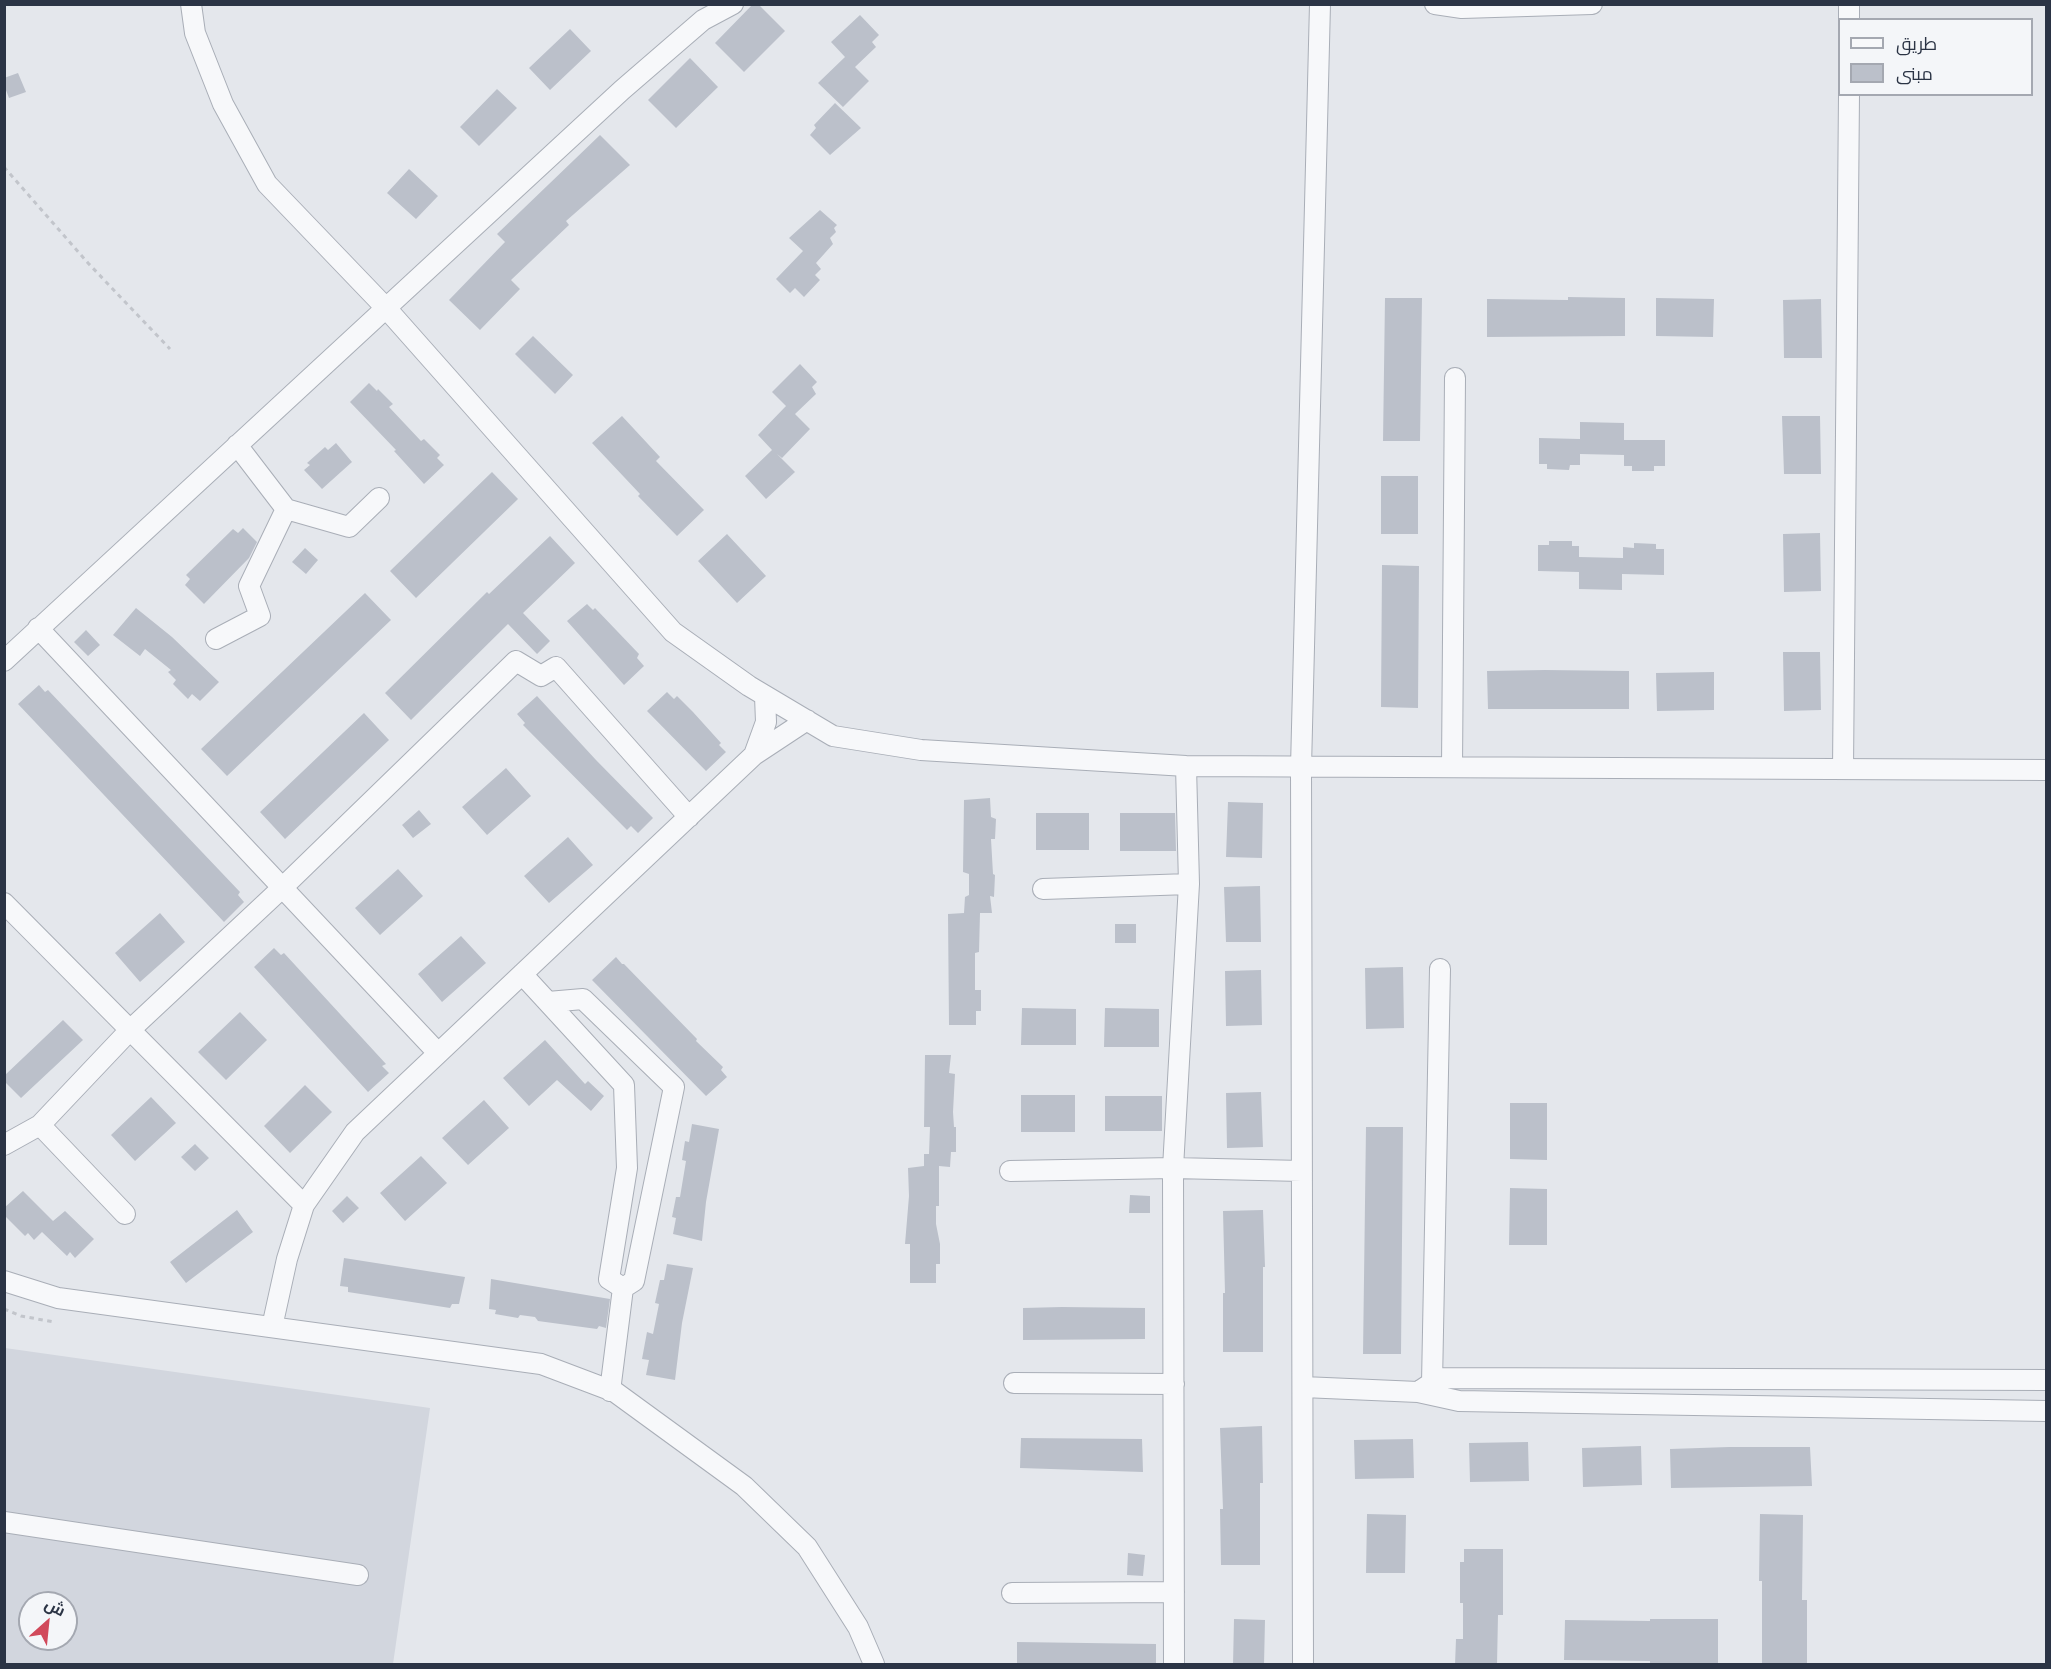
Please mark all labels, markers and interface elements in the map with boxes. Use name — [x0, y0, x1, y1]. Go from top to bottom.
legend — [1838, 18, 2033, 96]
text: طريق — [1896, 31, 1937, 55]
text: مبنى — [1896, 61, 1933, 85]
north arrow — [18, 1591, 78, 1651]
text: ش — [41, 1592, 69, 1621]

